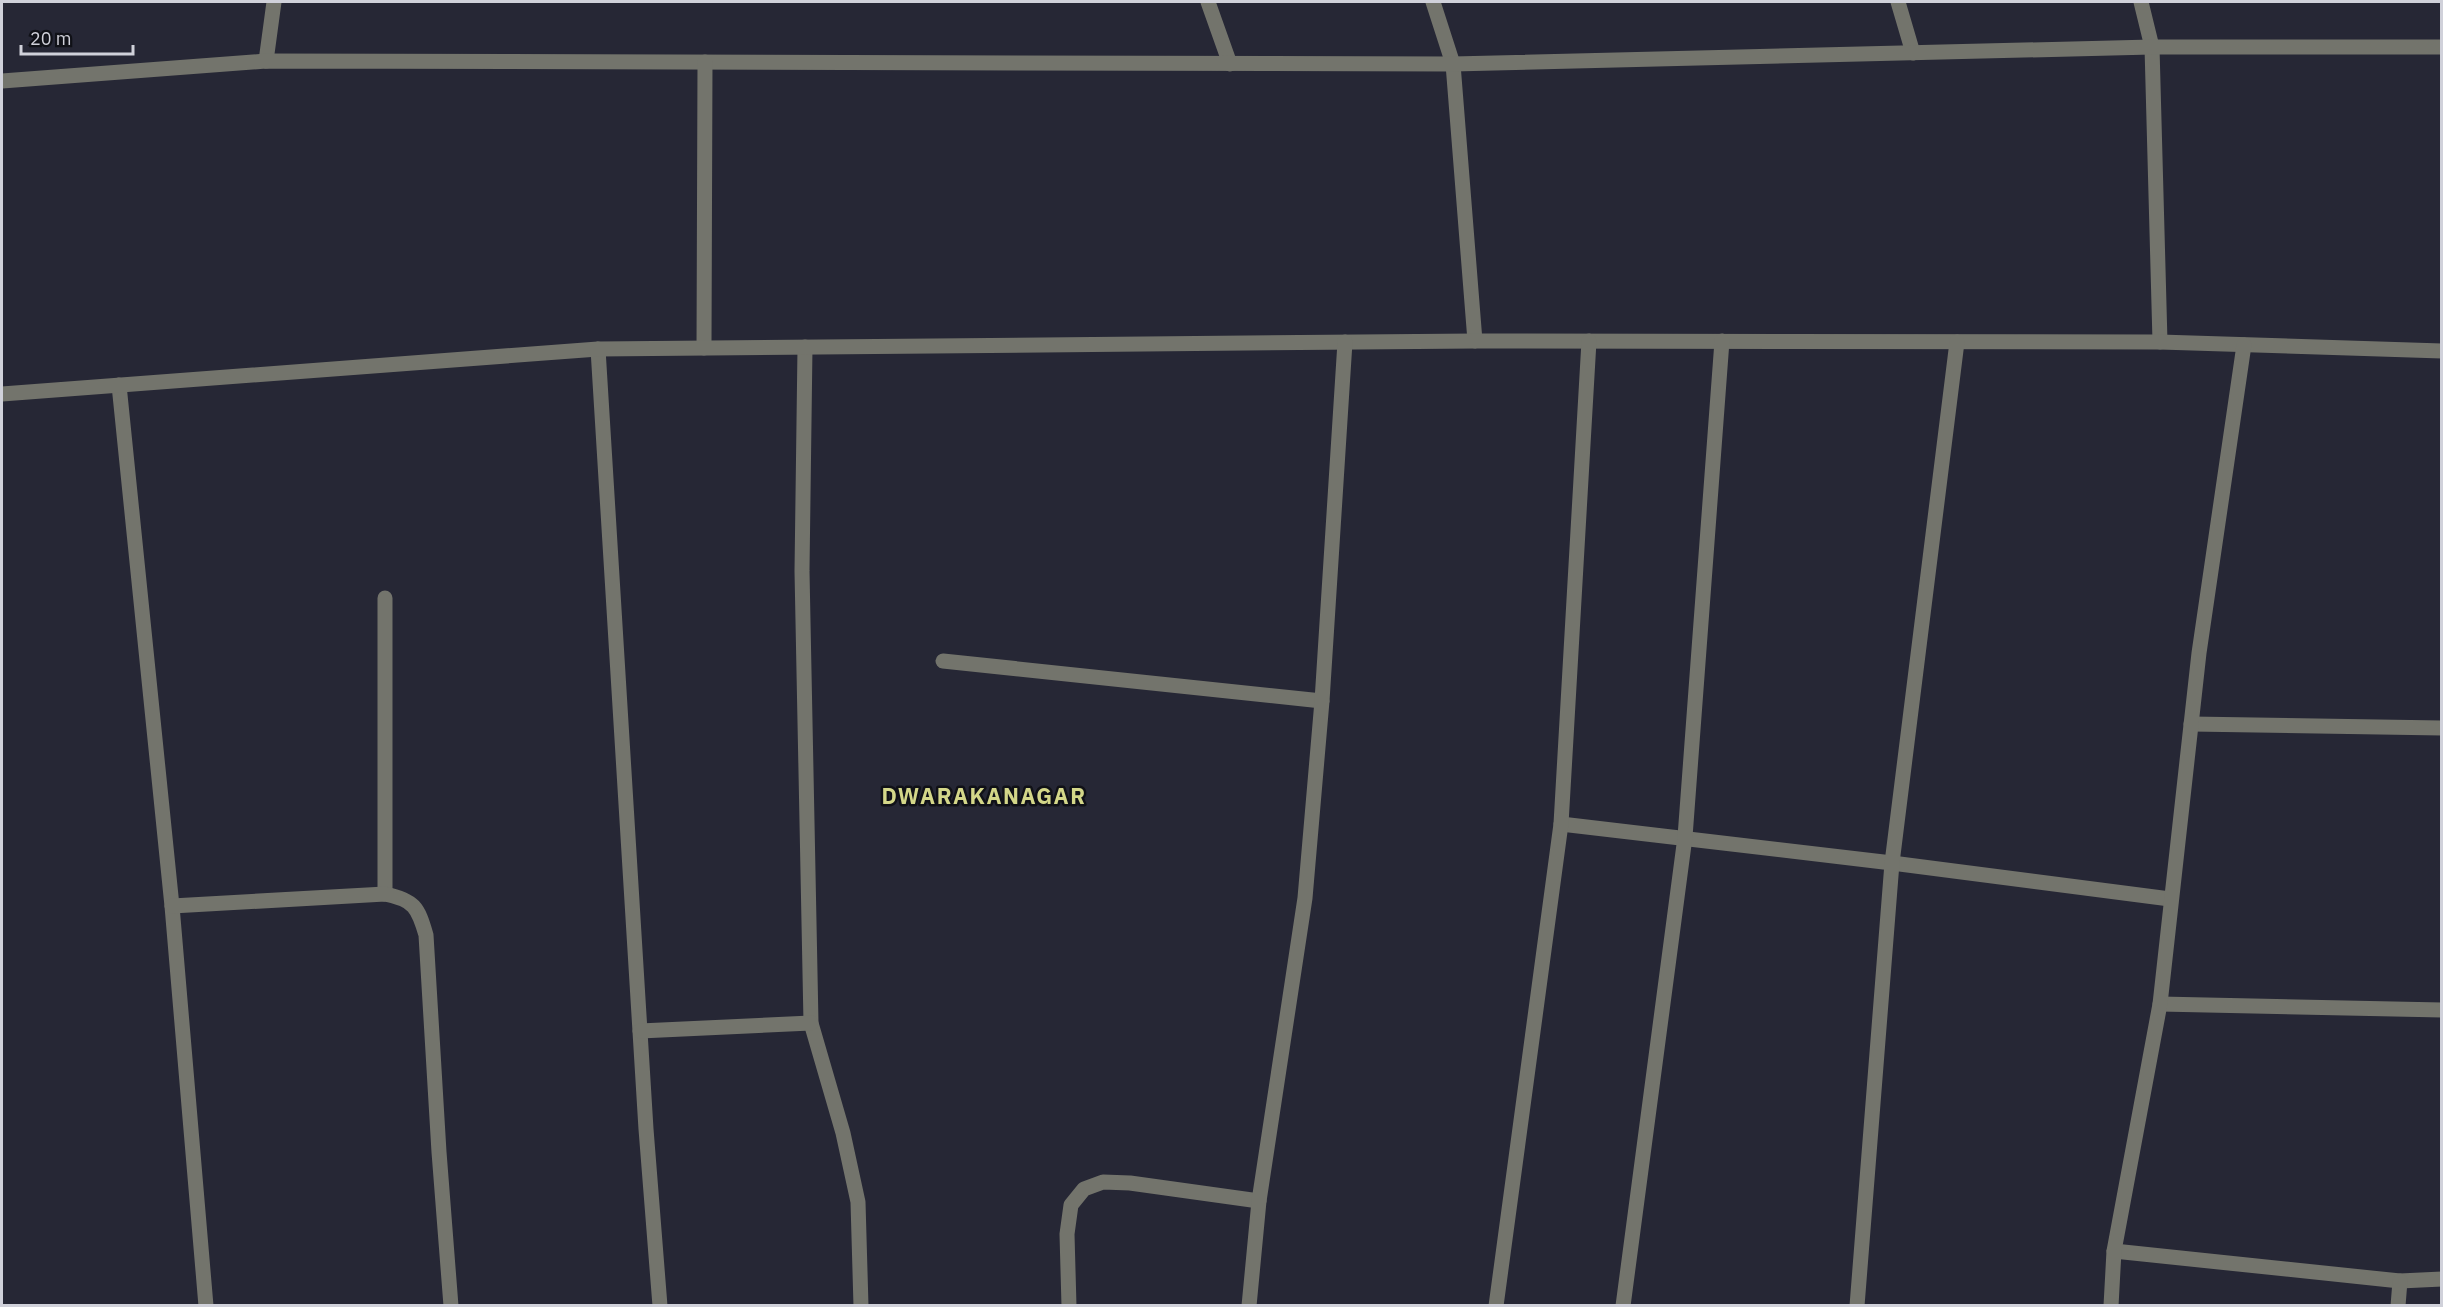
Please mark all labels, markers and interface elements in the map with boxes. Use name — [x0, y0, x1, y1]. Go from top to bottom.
scale bar — [21, 18, 134, 56]
text: 20 m — [30, 27, 72, 50]
district label: DWARAKANAGAR — [881, 781, 1087, 810]

